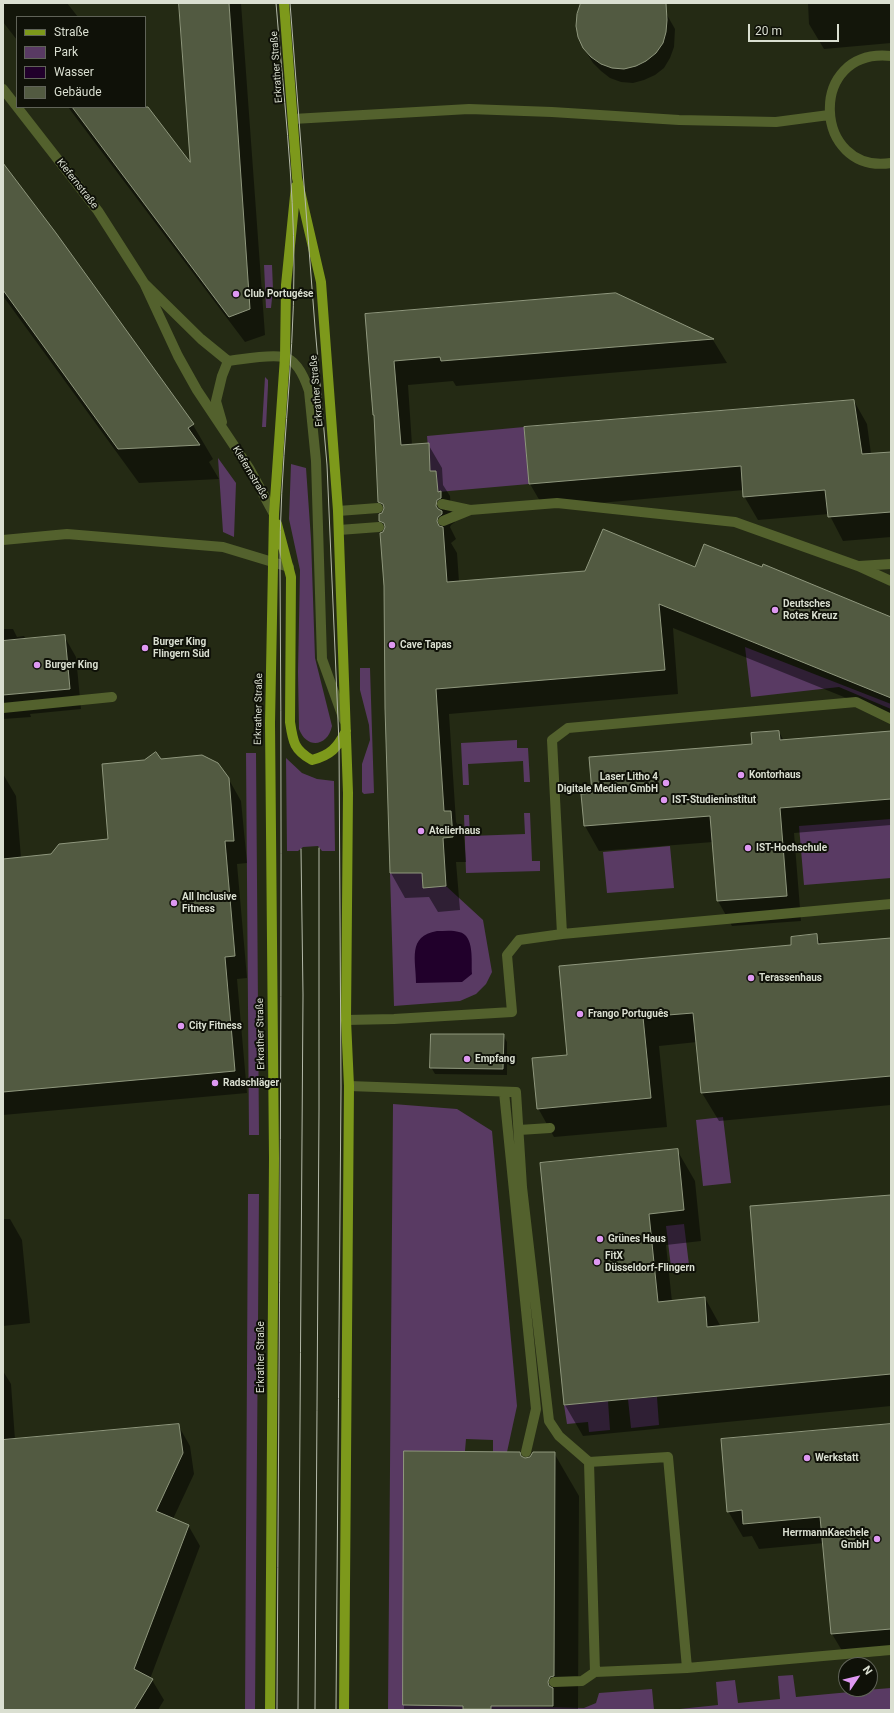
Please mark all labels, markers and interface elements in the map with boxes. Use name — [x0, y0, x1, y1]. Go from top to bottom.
legend — [16, 16, 146, 108]
scale bar — [750, 16, 841, 42]
text: 20 m — [755, 24, 782, 38]
text: Straße — [54, 25, 89, 39]
street label: Erkrather Straße — [269, 31, 285, 103]
text: Park — [54, 45, 78, 59]
text: Wasser — [54, 65, 94, 79]
text: Gebäude — [54, 85, 102, 99]
street label: Kiefernstraße — [54, 157, 100, 211]
place label: Club Portugése — [244, 288, 313, 300]
marker: Club Portugése — [231, 289, 241, 299]
street label: Erkrather Straße — [308, 355, 326, 427]
street label: Kiefernstraße — [229, 444, 271, 502]
place label: Deutsches Rotes Kreuz — [783, 598, 837, 622]
marker: Deutsches Rotes Kreuz — [770, 605, 780, 615]
place label: Burger King Flingern Süd — [153, 636, 210, 660]
place label: Cave Tapas — [400, 639, 452, 651]
marker: Cave Tapas — [387, 640, 397, 650]
marker: Burger King Flingern Süd — [140, 643, 150, 653]
place label: Burger King — [45, 659, 98, 671]
marker: Burger King — [32, 660, 42, 670]
street label: Erkrather Straße — [252, 673, 266, 745]
place label: Kontorhaus — [749, 769, 801, 781]
marker: Kontorhaus — [736, 770, 746, 780]
place label: Laser Litho 4 Digitale Medien GmbH — [557, 771, 658, 794]
marker: Laser Litho 4 Digitale Medien GmbH — [661, 778, 671, 788]
place label: IST-Studieninstitut — [672, 794, 756, 806]
marker: IST-Studieninstitut — [659, 795, 669, 805]
place label: Atelierhaus — [429, 825, 480, 837]
marker: Atelierhaus — [416, 826, 426, 836]
place label: IST-Hochschule — [756, 842, 827, 854]
marker: IST-Hochschule — [743, 843, 753, 853]
place label: All Inclusive Fitness — [182, 891, 237, 914]
marker: All Inclusive Fitness — [169, 898, 179, 908]
place label: Terassenhaus — [759, 972, 822, 984]
marker: Terassenhaus — [746, 973, 756, 983]
street label: Erkrather Straße — [254, 998, 268, 1070]
place label: Frango Português — [588, 1008, 668, 1020]
marker: Frango Português — [575, 1009, 585, 1019]
place label: City Fitness — [189, 1020, 242, 1032]
marker: City Fitness — [176, 1021, 186, 1031]
place label: Empfang — [475, 1053, 515, 1065]
marker: Empfang — [462, 1054, 472, 1064]
place label: Radschläger — [223, 1077, 279, 1089]
marker: Radschläger — [210, 1078, 220, 1088]
place label: Grünes Haus — [608, 1233, 666, 1245]
marker: Grünes Haus — [595, 1234, 605, 1244]
place label: FitX Düsseldorf-Flingern — [605, 1250, 695, 1274]
marker: FitX Düsseldorf-Flingern — [592, 1257, 602, 1267]
street label: Erkrather Straße — [255, 1321, 267, 1393]
place label: Werkstatt — [815, 1452, 859, 1464]
marker: Werkstatt — [802, 1453, 812, 1463]
place label: HerrmannKaechele GmbH — [783, 1527, 869, 1550]
marker: HerrmannKaechele GmbH — [872, 1534, 882, 1544]
north arrow — [838, 1657, 878, 1697]
text: N — [860, 1663, 875, 1677]

